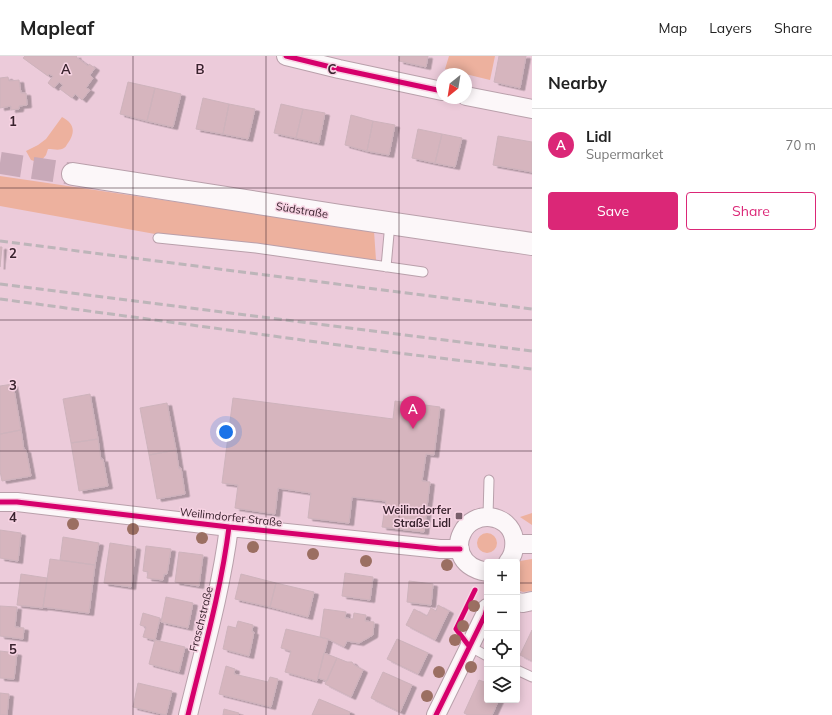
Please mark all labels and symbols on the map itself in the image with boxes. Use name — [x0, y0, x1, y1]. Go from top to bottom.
text: A — [61, 61, 71, 77]
text: B — [196, 61, 205, 77]
text: C — [328, 61, 337, 77]
north arrow — [436, 68, 472, 104]
text: 1 — [9, 113, 17, 129]
street label: Südstraße — [275, 199, 329, 221]
text: 2 — [9, 245, 17, 261]
text: 3 — [9, 377, 17, 393]
pin: A — [400, 396, 426, 429]
your location — [216, 422, 236, 442]
place label: Weilimdorfer Straße Lidl — [383, 503, 452, 530]
street label: Weilimdorfer Straße — [179, 505, 283, 529]
text: 4 — [9, 509, 17, 525]
marker: Weilimdorfer Straße Lidl — [454, 511, 464, 521]
street label: Fraschstraße — [186, 585, 216, 653]
text: 5 — [9, 641, 17, 657]

